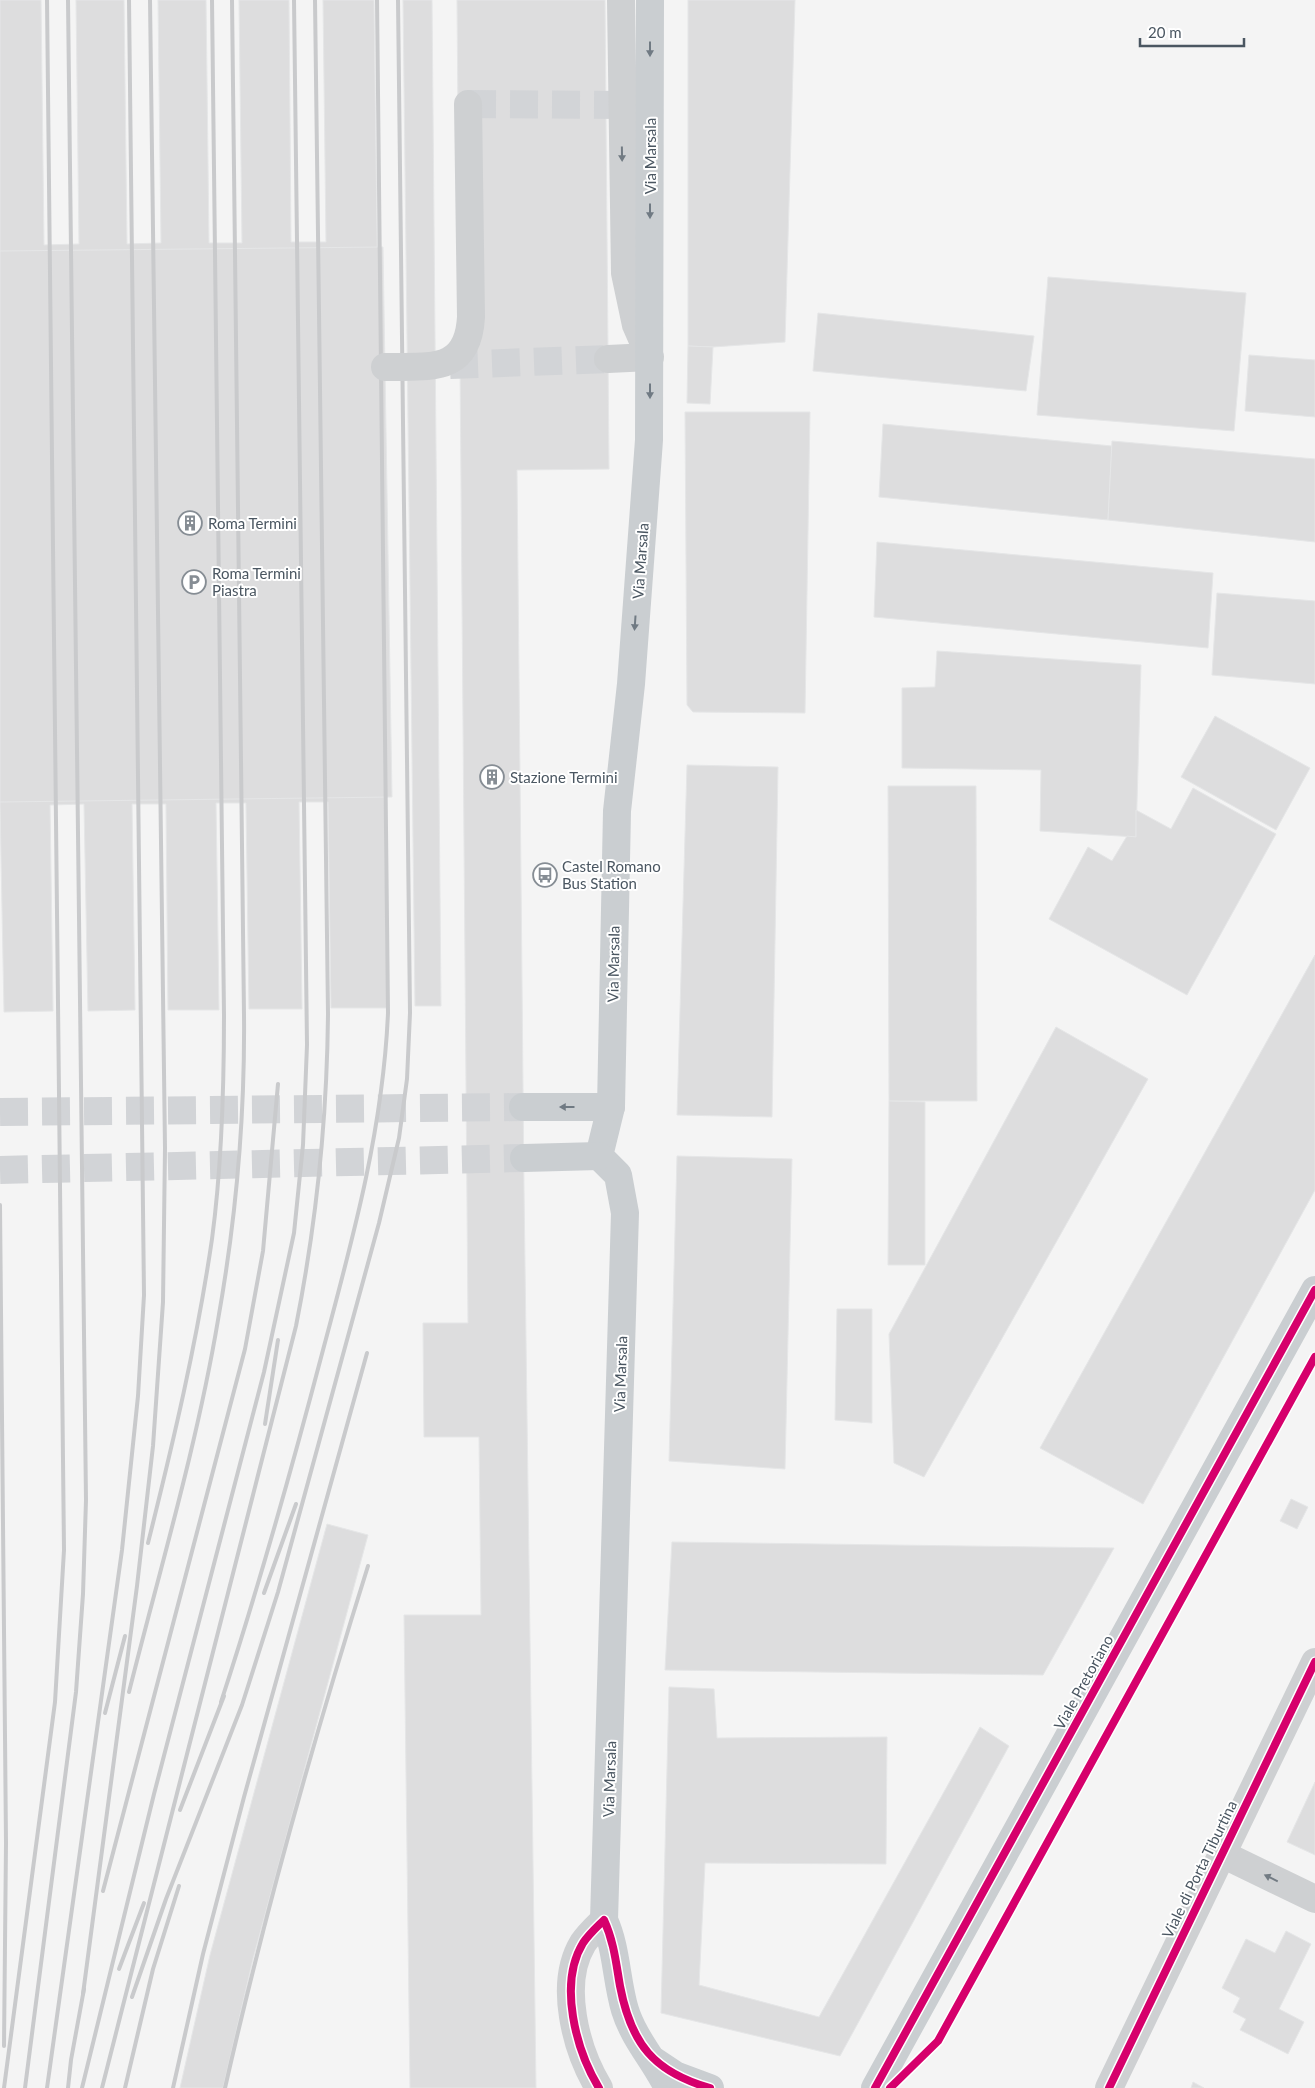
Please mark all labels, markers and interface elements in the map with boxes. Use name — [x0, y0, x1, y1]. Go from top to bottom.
scale bar — [1140, 15, 1244, 47]
text: 20 m — [1148, 23, 1182, 41]
one-way arrow — [646, 41, 654, 57]
street label: Via Marsala — [641, 118, 659, 194]
one-way arrow — [618, 146, 626, 162]
one-way arrow — [646, 203, 654, 219]
one-way arrow — [646, 383, 654, 399]
building icon: Roma Termini — [177, 510, 203, 536]
place label: Roma Termini — [208, 514, 297, 532]
street label: Via Marsala — [628, 522, 652, 600]
place label: Roma Termini Piastra — [212, 564, 301, 599]
parking icon: Roma Termini Piastra — [181, 569, 207, 595]
one-way arrow — [631, 616, 639, 632]
building icon: Stazione Termini — [479, 764, 505, 790]
place label: Stazione Termini — [510, 768, 618, 786]
place label: Castel Romano Bus Station — [562, 857, 661, 892]
bus stop icon: Castel Romano Bus Station — [532, 862, 558, 888]
street label: Via Marsala — [603, 926, 623, 1002]
one-way arrow — [559, 1103, 575, 1111]
street label: Via Marsala — [610, 1335, 630, 1413]
street label: Viale Pretoriano — [1050, 1631, 1116, 1733]
street label: Via Marsala — [599, 1740, 619, 1818]
street label: Viale di Porta Tiburtina — [1158, 1797, 1240, 1941]
one-way arrow — [1264, 1874, 1278, 1882]

